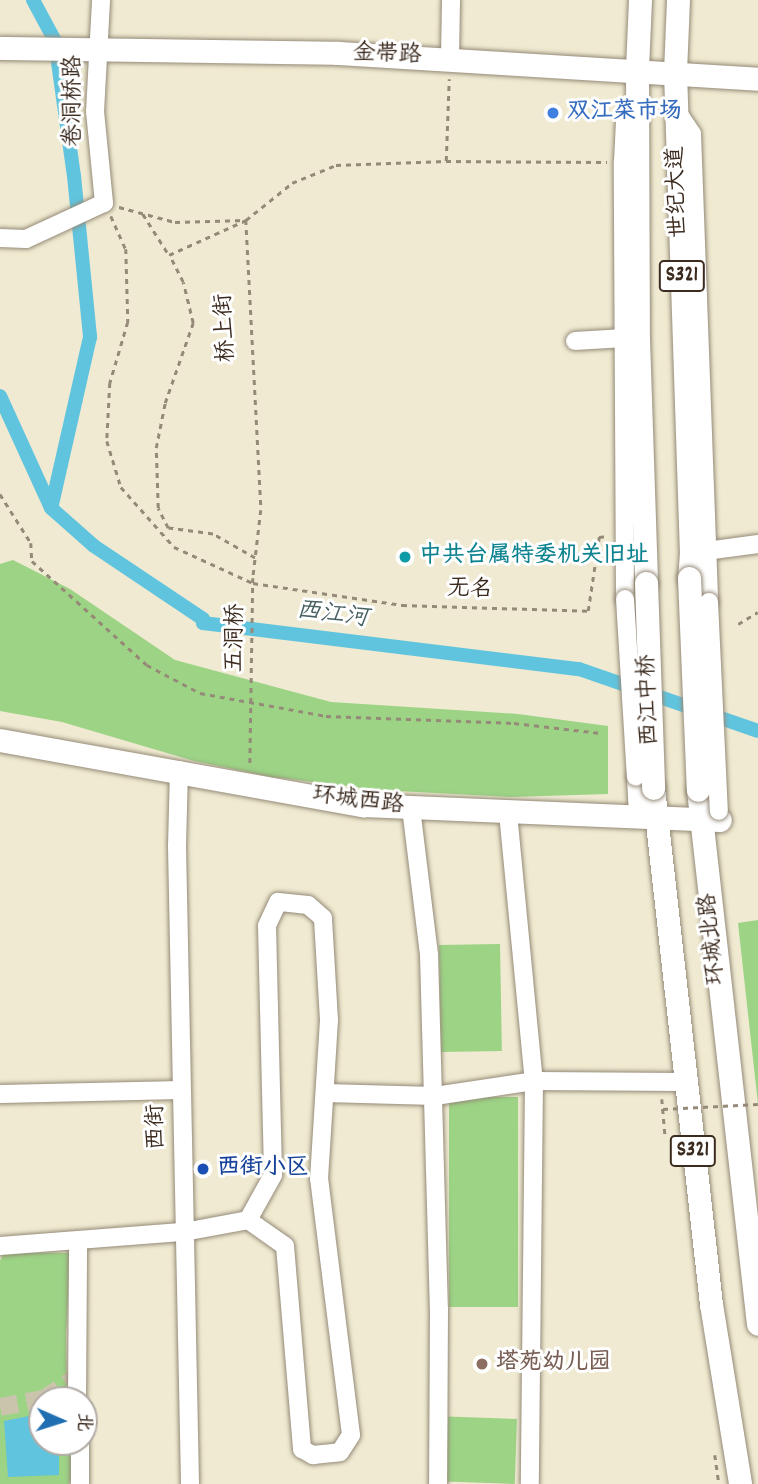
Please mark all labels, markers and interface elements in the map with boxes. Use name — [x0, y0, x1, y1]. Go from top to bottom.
street label: 金带路 — [352, 41, 422, 71]
street label: 卷洞桥路 — [61, 55, 89, 147]
place label: 双江菜市场 — [567, 99, 682, 127]
marker: 双江菜市场 — [545, 105, 561, 121]
street label: 世纪大道 — [664, 146, 694, 238]
road number: S321 — [658, 258, 706, 294]
street label: 桥上街 — [211, 293, 243, 363]
place label: 中共台属特委机关旧址 — [419, 543, 649, 571]
marker: 中共台属特委机关旧址 — [397, 549, 413, 565]
street label: 无名 — [447, 576, 493, 606]
water label: 西江河 — [295, 597, 369, 635]
street label: 五洞桥 — [223, 603, 251, 673]
street label: 西江中桥 — [635, 654, 665, 746]
street label: 环城西路 — [311, 783, 405, 821]
street label: 环城北路 — [695, 892, 733, 986]
street label: 西街 — [144, 1104, 172, 1150]
road number: S321 — [668, 1134, 718, 1168]
place label: 西街小区 — [217, 1155, 309, 1183]
marker: 西街小区 — [195, 1161, 211, 1177]
place label: 塔苑幼儿园 — [496, 1350, 611, 1378]
marker: 塔苑幼儿园 — [474, 1356, 490, 1372]
north arrow — [28, 1386, 98, 1456]
text: 北 — [68, 1412, 96, 1432]

